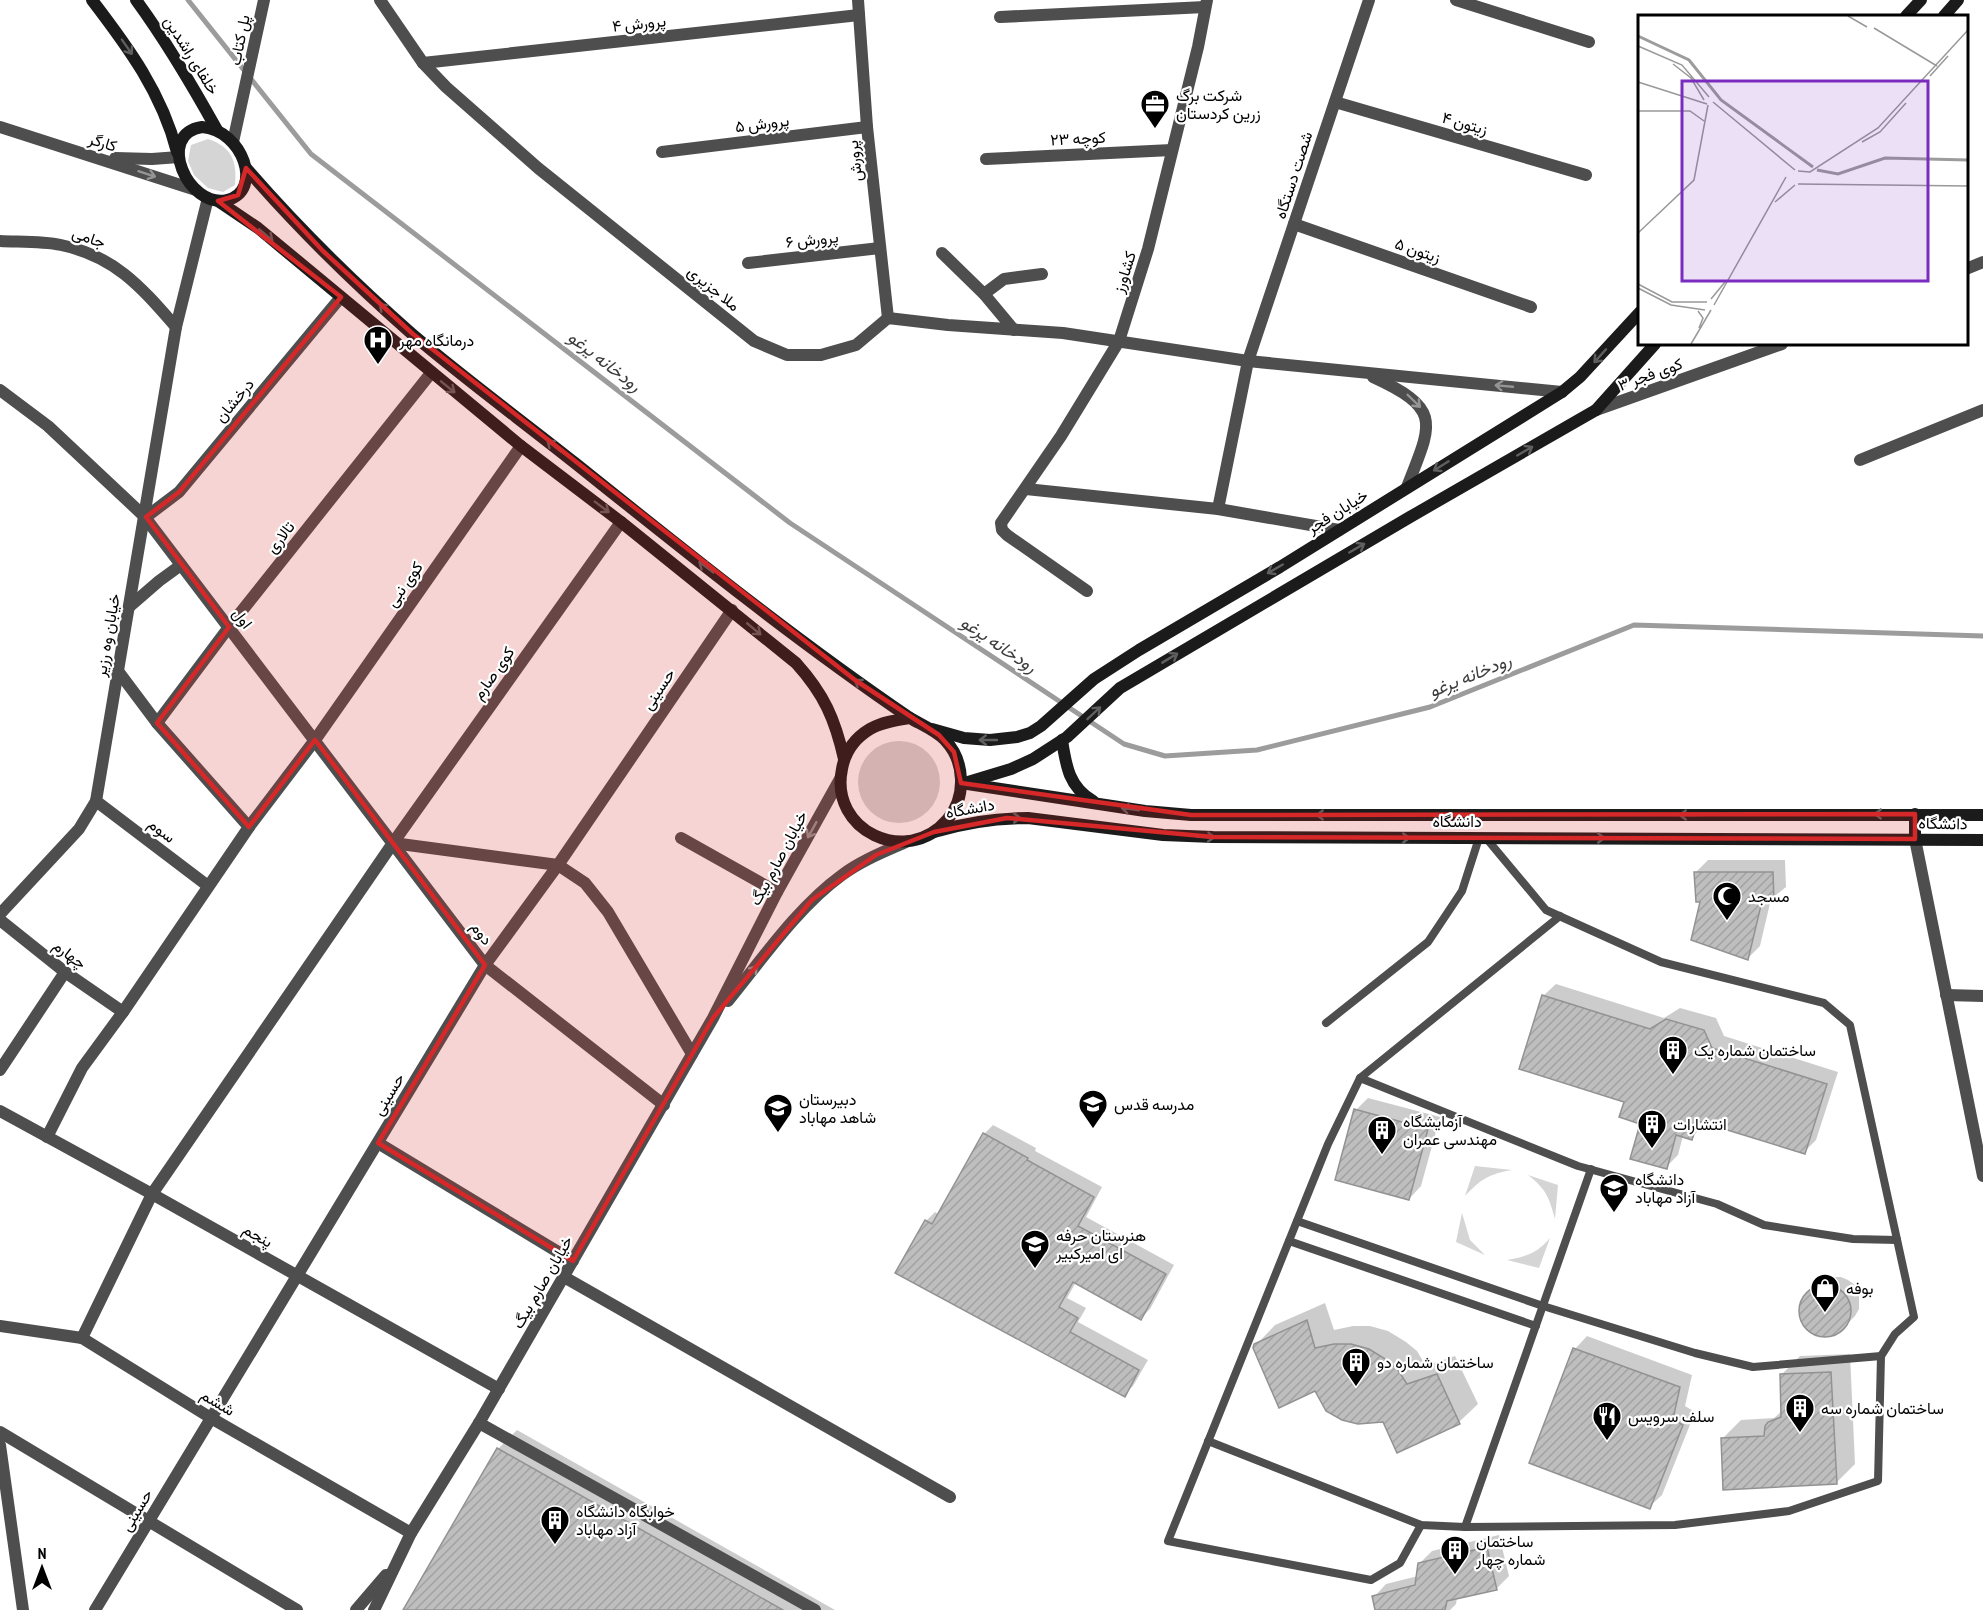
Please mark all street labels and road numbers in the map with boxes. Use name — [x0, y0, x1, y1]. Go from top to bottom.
street label: پرورش ۴ — [611, 10, 667, 38]
street label: خلفای راشدین — [159, 12, 224, 99]
street label: پل کتاب — [224, 13, 256, 67]
street label: زیتون ۴ — [1440, 107, 1490, 140]
street label: پرورش ۵ — [734, 110, 791, 138]
street label: کوچه ۲۳ — [1050, 127, 1106, 151]
street label: کارگر — [85, 128, 120, 157]
street label: شصت دستگاه — [1269, 129, 1317, 221]
street label: پرورش — [842, 139, 868, 183]
street label: جامی — [69, 222, 109, 253]
street label: پرورش ۶ — [785, 226, 840, 254]
street label: زیتون ۵ — [1392, 233, 1443, 268]
street label: کشاورز — [1108, 249, 1141, 297]
street label: ملا جزیری — [683, 261, 744, 316]
street label: کوی فجر ۳ — [1615, 353, 1685, 396]
street label: درخشان — [210, 374, 259, 427]
street label: خیابان فجر — [1302, 484, 1372, 539]
street label: تالاری — [261, 517, 300, 558]
street label: کوی نبی — [381, 557, 428, 611]
street label: خیابان وه رزیر — [90, 592, 125, 679]
street label: اول — [228, 604, 257, 633]
street label: کوی صارم — [468, 643, 519, 704]
street label: حسینی — [637, 664, 680, 714]
street label: دانشگاه — [944, 794, 996, 822]
street label: خیابان صارم بیگ — [745, 807, 812, 909]
street label: دانشگاه — [1432, 811, 1482, 831]
street label: سوم — [144, 813, 180, 848]
street label: دانشگاه — [1918, 813, 1968, 833]
street label: دوم — [466, 917, 497, 949]
street label: چهارم — [48, 935, 91, 975]
street label: حسینی — [368, 1069, 409, 1119]
street label: پنجم — [238, 1218, 277, 1253]
street label: خیابان صارم بیگ — [507, 1232, 578, 1333]
street label: ششم — [197, 1384, 239, 1421]
street label: حسینی — [116, 1485, 157, 1535]

